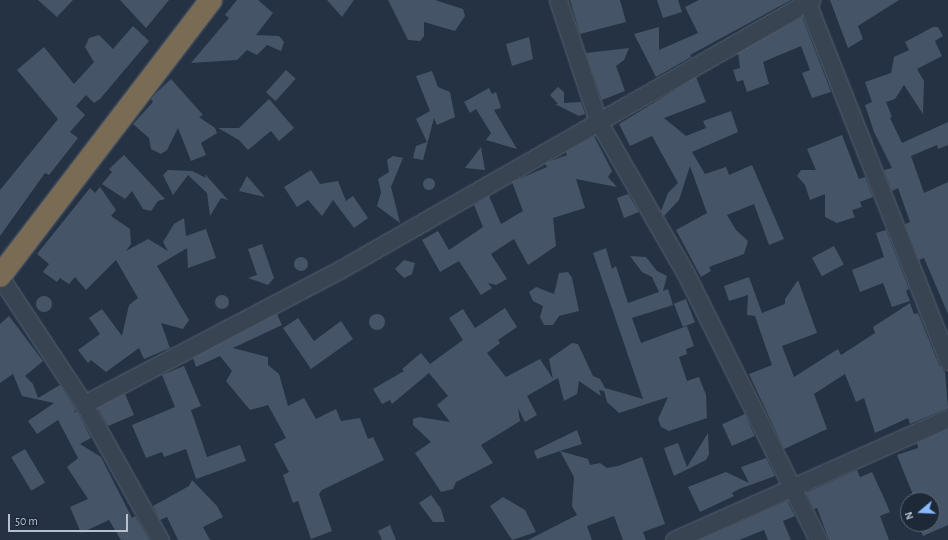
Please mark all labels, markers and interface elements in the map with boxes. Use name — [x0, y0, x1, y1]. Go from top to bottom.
north arrow — [900, 492, 940, 532]
scale bar — [10, 506, 130, 532]
text: N — [903, 510, 916, 521]
text: 50 m — [15, 515, 38, 527]

